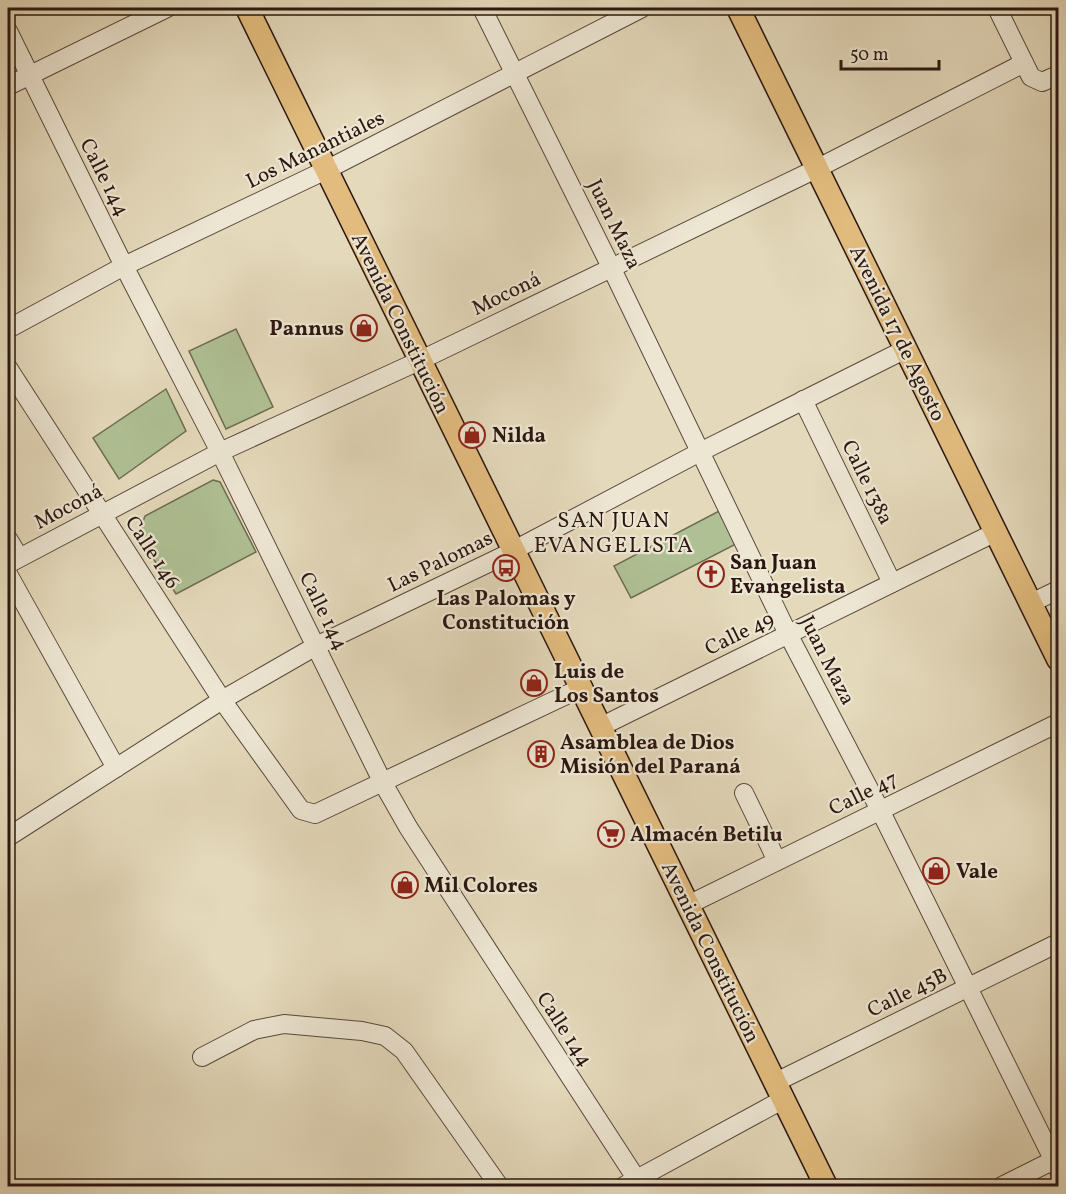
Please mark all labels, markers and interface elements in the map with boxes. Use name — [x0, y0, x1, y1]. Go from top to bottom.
scale bar — [841, 33, 938, 71]
text: 50 m — [850, 43, 889, 68]
street label: Los Manantiales — [241, 104, 390, 196]
street label: Calle 144 — [72, 134, 136, 222]
street label: Juan Maza — [579, 175, 648, 275]
street label: Avenida Constitución — [343, 228, 456, 419]
street label: Avenida 17 de Agosto — [841, 241, 952, 426]
street label: Moconá — [467, 265, 546, 324]
shop icon: Pannus — [349, 313, 379, 343]
place label: Pannus — [269, 315, 344, 344]
shop icon: Nilda — [457, 420, 487, 450]
place label: Nilda — [492, 422, 546, 451]
street label: Calle 138a — [834, 435, 900, 530]
street label: Moconá — [29, 477, 108, 537]
district label: SAN JUAN EVANGELISTA — [534, 506, 694, 562]
street label: Calle 146 — [117, 511, 186, 595]
street label: Las Palomas — [383, 524, 498, 600]
place label: San Juan Evangelista — [730, 549, 846, 602]
bus stop icon: Las Palomas y Constitución — [491, 553, 521, 583]
church icon: San Juan Evangelista — [696, 559, 726, 589]
street label: Calle 144 — [291, 568, 354, 656]
place label: Las Palomas y Constitución — [436, 585, 576, 638]
street label: Calle 49 — [700, 605, 779, 664]
street label: Juan Maza — [792, 611, 862, 710]
place label: Luis de Los Santos — [554, 658, 659, 711]
shop icon: Luis de Los Santos — [519, 668, 549, 698]
place label: Asamblea de Dios Misión del Paraná — [560, 729, 741, 782]
building icon: Asamblea de Dios Misión del Paraná — [526, 739, 556, 769]
street label: Calle 47 — [824, 765, 903, 824]
supermarket icon: Almacén Betilu — [596, 819, 626, 849]
place label: Almacén Betilu — [630, 821, 783, 850]
shop icon: Vale — [921, 856, 951, 886]
street label: Avenida Constitución — [653, 857, 766, 1048]
place label: Vale — [956, 858, 998, 887]
shop icon: Mil Colores — [390, 870, 420, 900]
place label: Mil Colores — [424, 872, 538, 901]
street label: Calle 45B — [863, 961, 953, 1025]
street label: Calle 144 — [529, 987, 599, 1073]

